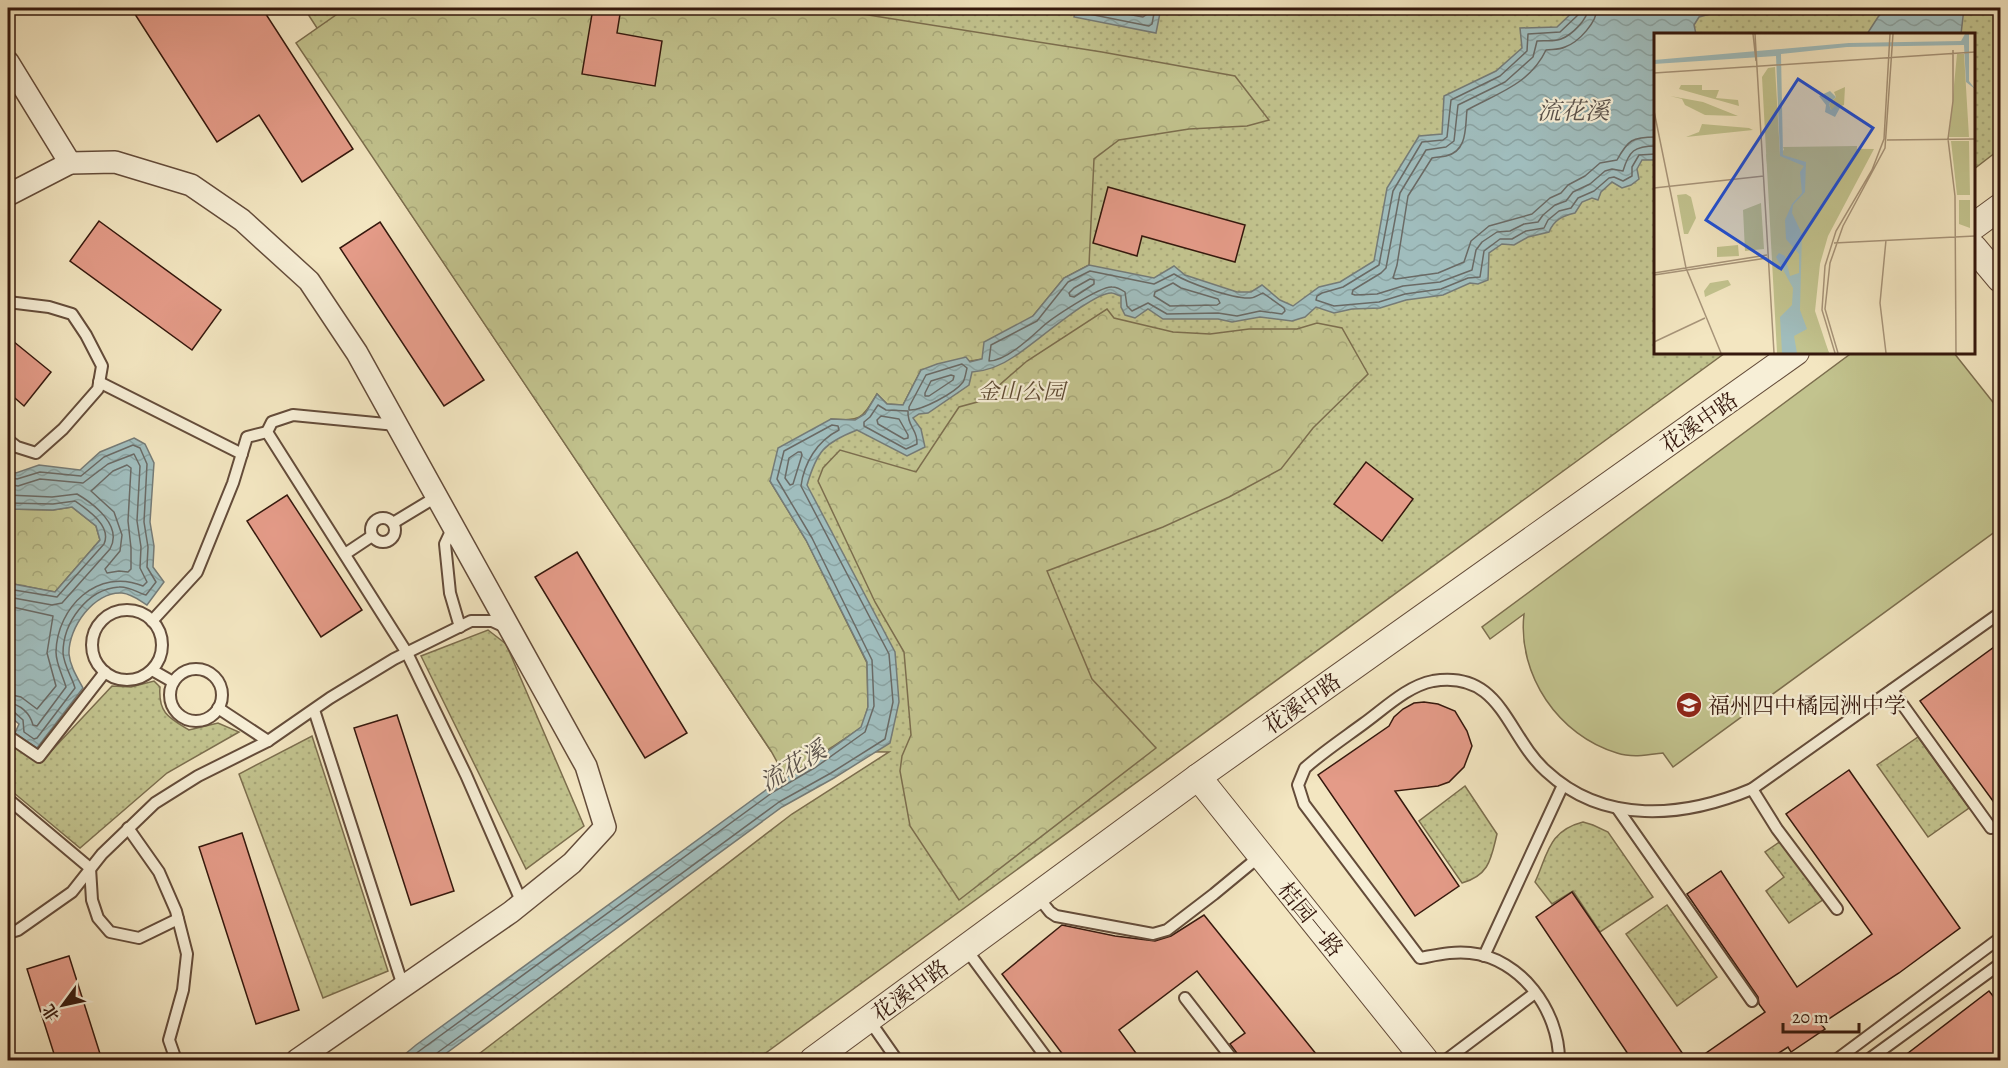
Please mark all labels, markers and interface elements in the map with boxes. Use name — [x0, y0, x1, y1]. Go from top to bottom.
inset map — [1654, 33, 1975, 354]
water label: 流花溪 — [1537, 95, 1612, 127]
park label: 金山公园 — [977, 377, 1068, 407]
street label: 花溪中路 — [1655, 385, 1744, 460]
street label: 花溪中路 — [1258, 666, 1347, 741]
school or university icon: 福州四中橘园洲中学 — [1674, 690, 1704, 720]
place label: 福州四中橘园洲中学 — [1708, 691, 1906, 721]
water label: 流花溪 — [754, 732, 835, 798]
street label: 桔园一路 — [1271, 876, 1350, 963]
street label: 花溪中路 — [866, 953, 955, 1029]
north arrow — [33, 975, 93, 1035]
scale bar — [1783, 996, 1860, 1034]
text: 北 — [38, 1000, 65, 1025]
text: 20 m — [1792, 1005, 1829, 1029]

